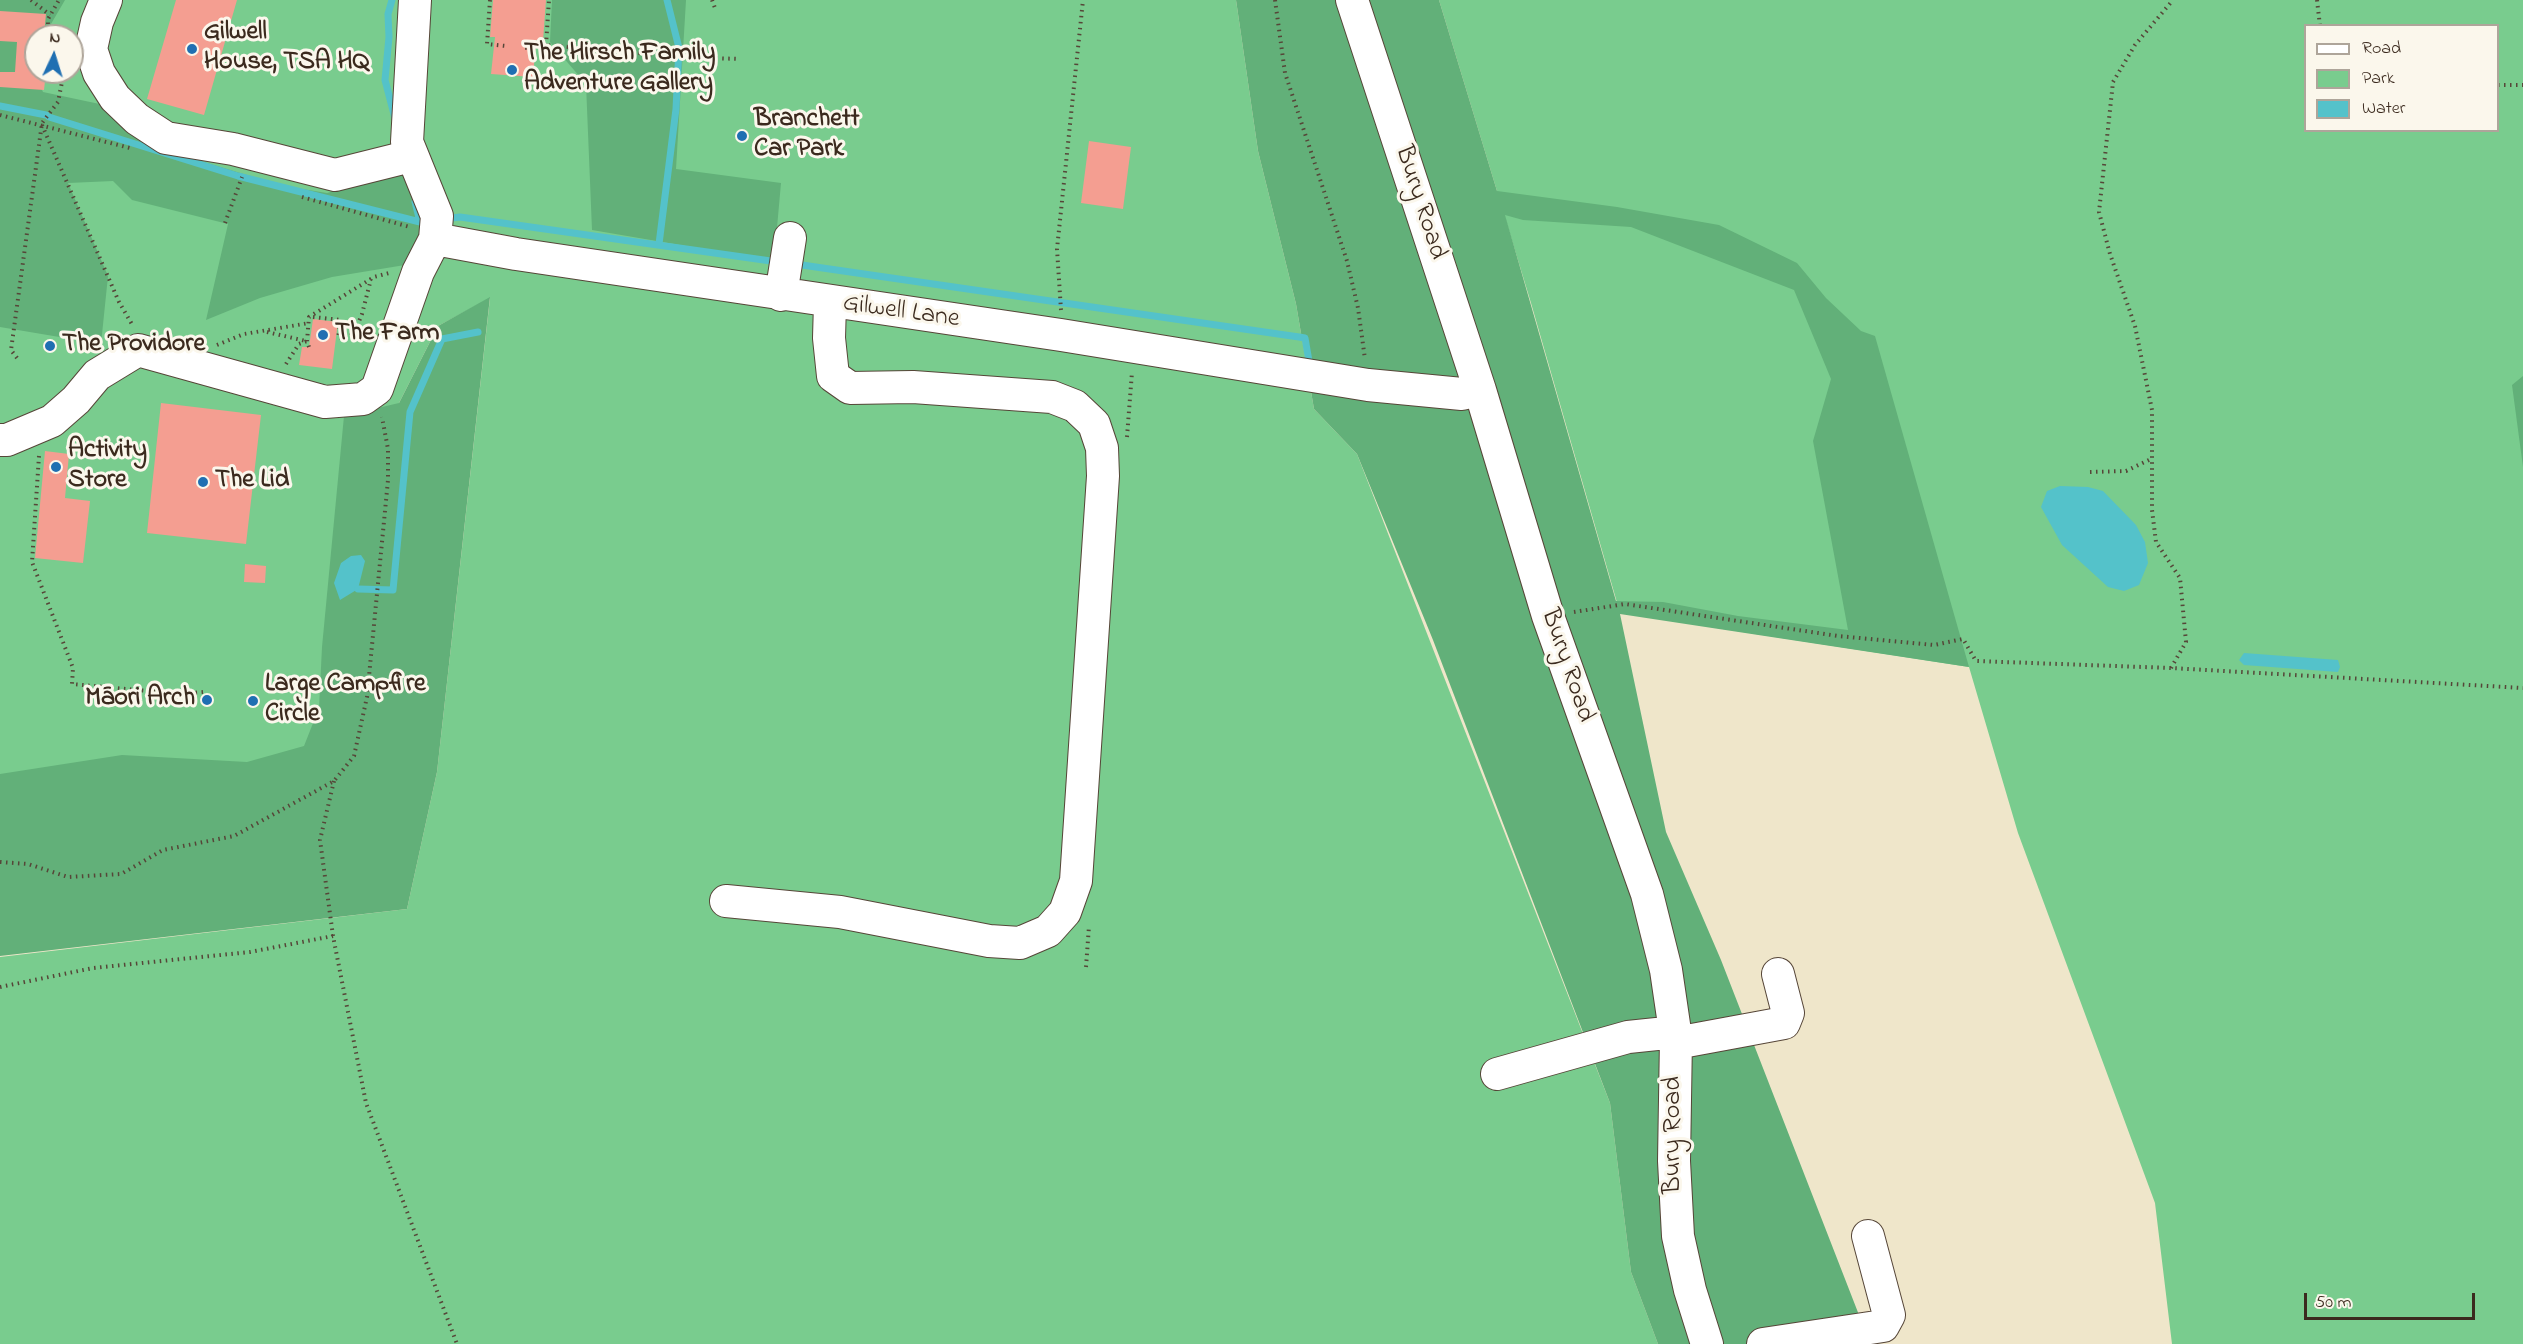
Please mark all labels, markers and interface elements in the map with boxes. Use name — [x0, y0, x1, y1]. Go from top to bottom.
place label: Gilwell House, TSA HQ — [204, 18, 369, 80]
north arrow — [24, 24, 84, 84]
legend — [2304, 24, 2499, 132]
text: N — [49, 26, 61, 50]
text: Road — [2362, 36, 2401, 62]
place label: The Hirsch Family Adventure Gallery — [524, 39, 715, 100]
marker: Gilwell House, TSA HQ — [185, 42, 199, 56]
marker: The Hirsch Family Adventure Gallery — [505, 63, 519, 77]
text: Park — [2362, 66, 2395, 92]
text: Water — [2362, 96, 2405, 122]
place label: Branchett Car Park — [754, 105, 859, 166]
marker: Branchett Car Park — [735, 129, 749, 143]
street label: Bury Road — [1386, 142, 1452, 264]
street label: Gilwell Lane — [841, 289, 961, 337]
place label: The Farm — [335, 319, 440, 351]
marker: The Farm — [316, 328, 330, 342]
place label: The Providore — [62, 330, 205, 362]
marker: The Providore — [43, 339, 57, 353]
place label: Activity Store — [68, 436, 147, 497]
marker: Activity Store — [49, 460, 63, 474]
place label: The Lid — [215, 466, 289, 498]
marker: The Lid — [196, 475, 210, 489]
street label: Bury Road — [1532, 605, 1600, 727]
place label: Large Campfire Circle — [265, 670, 426, 732]
place label: Māori Arch — [85, 684, 195, 716]
marker: Māori Arch — [200, 693, 214, 707]
marker: Large Campfire Circle — [246, 694, 260, 708]
street label: Bury Road — [1659, 1076, 1691, 1194]
scale bar — [2307, 1281, 2478, 1319]
text: 50 m — [2315, 1290, 2352, 1316]

